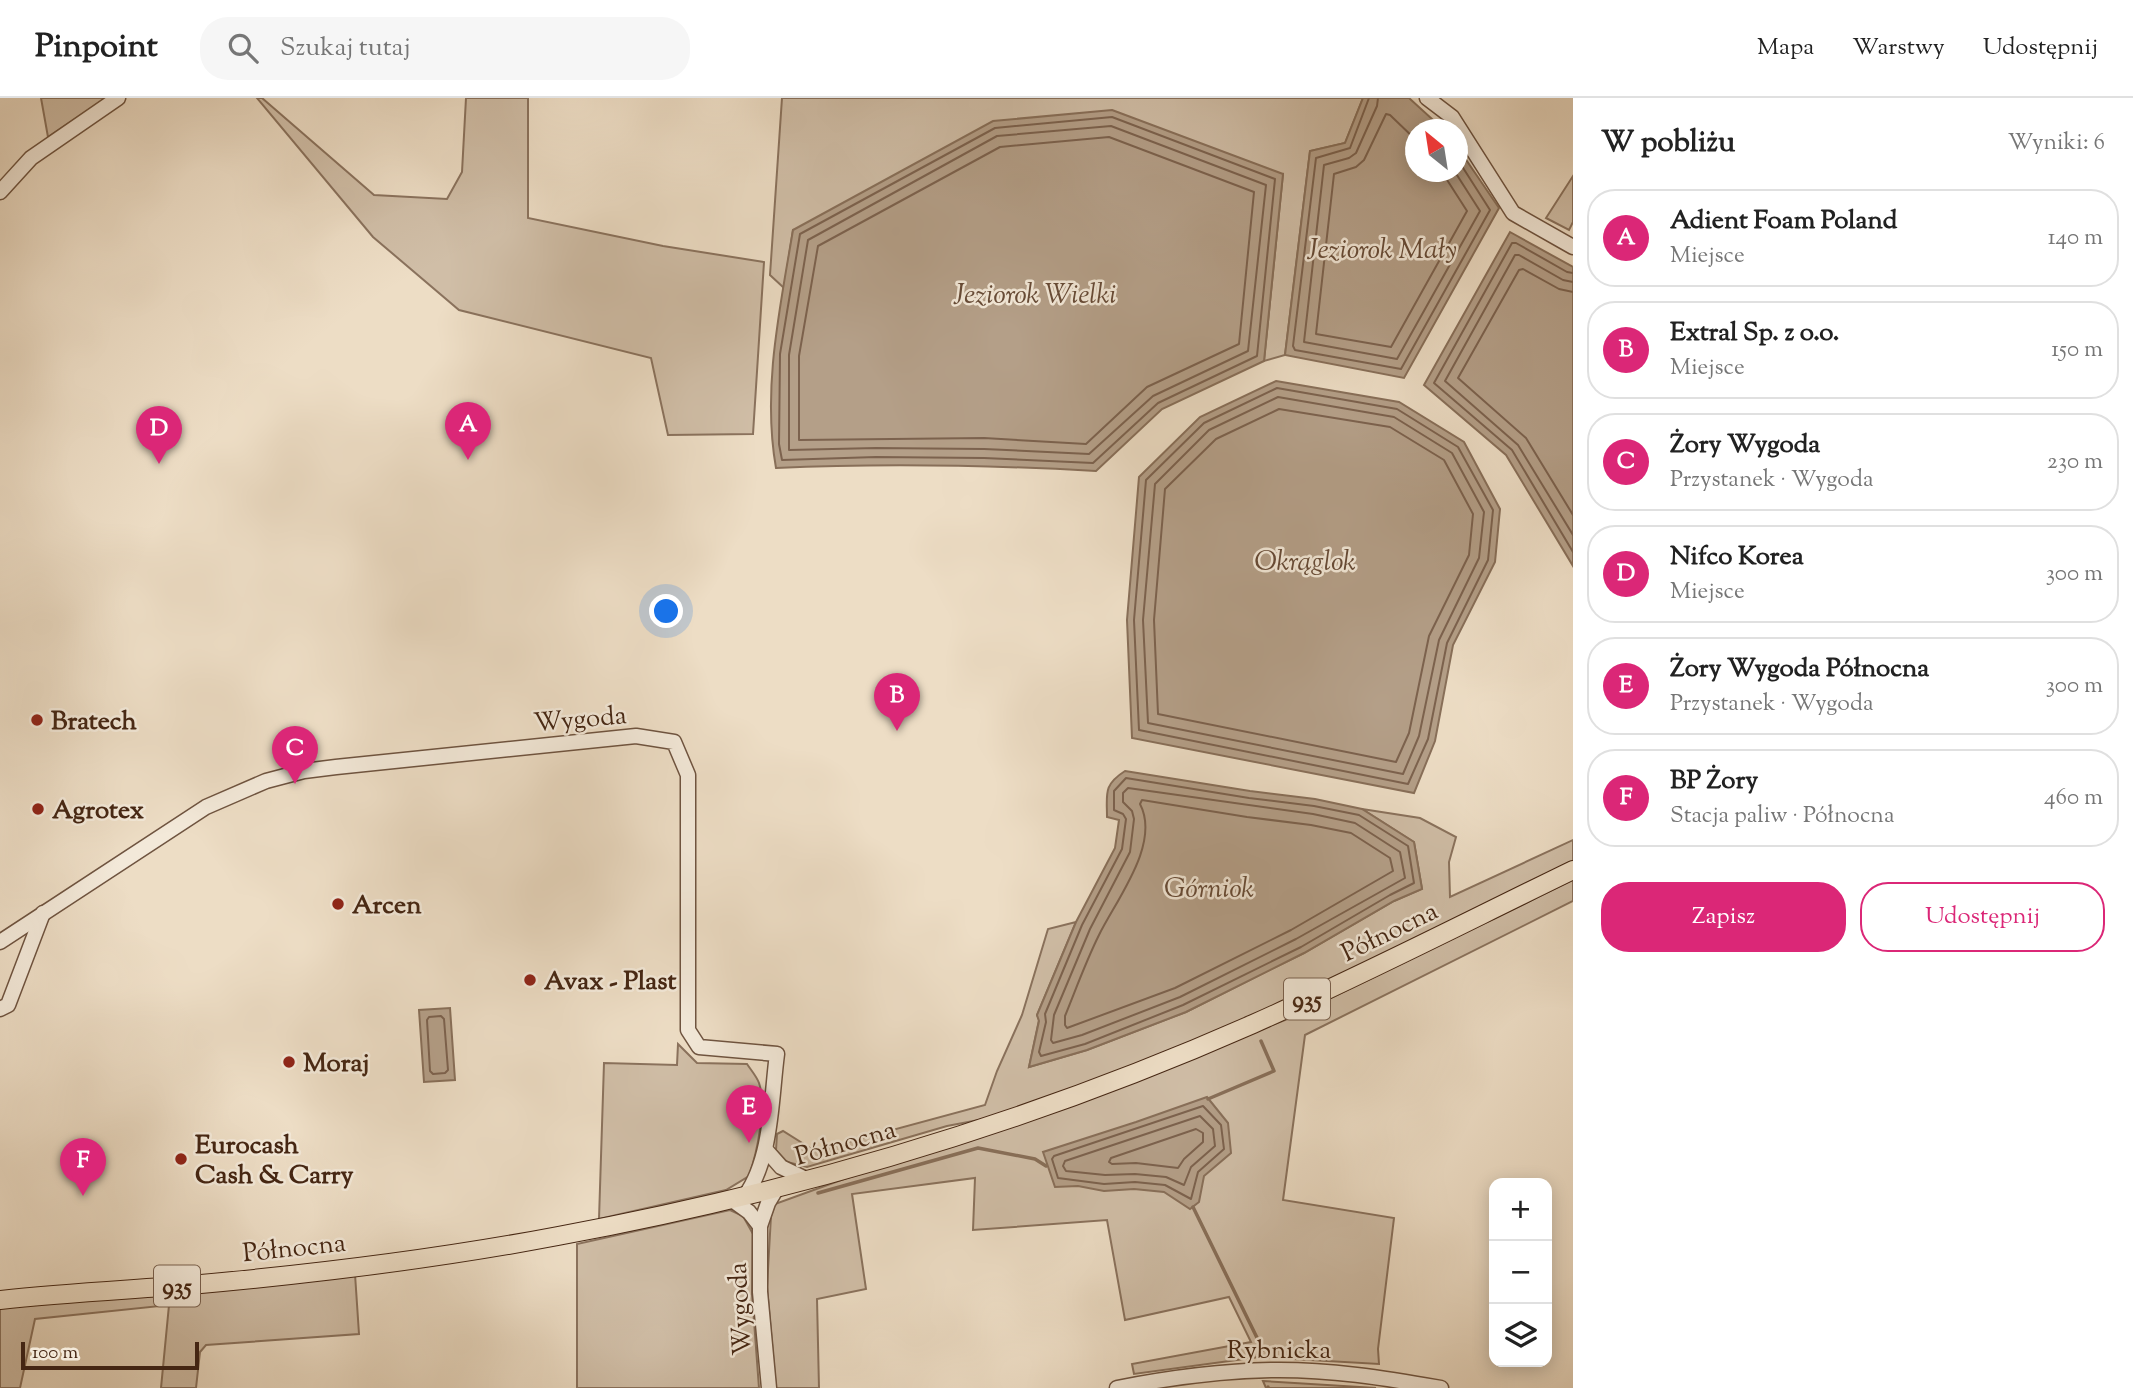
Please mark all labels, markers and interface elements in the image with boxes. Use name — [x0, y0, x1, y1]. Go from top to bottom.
search box — [200, 17, 690, 80]
text: Pinpoint — [35, 24, 158, 72]
icon: search — [224, 29, 262, 67]
text: Szukaj tutaj — [280, 30, 411, 67]
text: Mapa — [1757, 31, 1814, 65]
text: Warstwy — [1852, 31, 1945, 65]
text: Udostępnij — [1983, 31, 2098, 65]
north arrow — [1405, 119, 1468, 182]
text: W pobliżu — [1601, 122, 1735, 165]
text: Wyniki: 6 — [2008, 127, 2105, 160]
text: Adient Foam Poland — [1670, 203, 1897, 240]
text: A — [1617, 222, 1635, 255]
text: 140 m — [2048, 222, 2103, 255]
water label: Jeziorok Mały — [1306, 231, 1457, 271]
text: Miejsce — [1670, 240, 1745, 273]
water label: Jeziorok Wielki — [953, 276, 1116, 316]
text: Extral Sp. z o.o. — [1670, 315, 1839, 352]
text: B — [1619, 334, 1633, 367]
text: 150 m — [2051, 334, 2103, 367]
text: Miejsce — [1670, 352, 1745, 385]
pin: A — [445, 402, 491, 460]
pin: D — [136, 406, 182, 464]
text: Żory Wygoda — [1670, 427, 1820, 464]
text: C — [1617, 446, 1635, 479]
text: 230 m — [2047, 446, 2103, 479]
text: Przystanek · Wygoda — [1670, 464, 1874, 497]
text: Nifco Korea — [1670, 539, 1804, 576]
water label: Okrąglok — [1254, 543, 1356, 583]
text: D — [1617, 558, 1635, 591]
text: 300 m — [2046, 558, 2103, 591]
text: Miejsce — [1670, 576, 1745, 609]
your location — [649, 594, 683, 628]
text: Żory Wygoda Północna — [1670, 651, 1929, 688]
text: E — [1619, 670, 1633, 703]
text: 300 m — [2046, 670, 2103, 703]
pin: B — [874, 673, 920, 731]
text: Przystanek · Wygoda — [1670, 688, 1874, 721]
street label: Wygoda — [532, 698, 628, 743]
place label: Bratech — [51, 704, 137, 741]
marker: Bratech — [29, 712, 45, 728]
pin: C — [272, 726, 318, 784]
text: BP Żory — [1670, 763, 1758, 800]
text: F — [1620, 782, 1632, 815]
text: 460 m — [2044, 782, 2103, 815]
place label: Agrotex — [52, 793, 144, 830]
text: Stacja paliw · Północna — [1670, 800, 1895, 833]
marker: Agrotex — [30, 801, 46, 817]
water label: Górniok — [1164, 870, 1254, 910]
button: Zapisz — [1601, 882, 1846, 952]
button: Udostępnij — [1860, 882, 2105, 952]
place label: Arcen — [352, 888, 422, 925]
street label: Północna — [1335, 894, 1445, 973]
marker: Arcen — [330, 896, 346, 912]
place label: Avax - Plast — [544, 964, 677, 1001]
marker: Avax - Plast — [522, 972, 538, 988]
road number: 935 — [1284, 978, 1330, 1020]
place label: Moraj — [303, 1046, 369, 1083]
marker: Moraj — [281, 1054, 297, 1070]
pin: E — [726, 1085, 772, 1143]
street label: Północna — [791, 1112, 901, 1176]
place label: Eurocash Cash & Carry — [195, 1128, 353, 1195]
pin: F — [60, 1138, 106, 1196]
marker: Eurocash Cash & Carry — [173, 1151, 189, 1167]
map controls — [1489, 1178, 1552, 1367]
button: + — [1489, 1178, 1552, 1241]
street label: Północna — [241, 1226, 348, 1273]
button: − — [1489, 1241, 1552, 1304]
street label: Wygoda — [721, 1261, 762, 1356]
road number: 935 — [154, 1266, 200, 1306]
button: layers — [1489, 1304, 1552, 1367]
street label: Rybnicka — [1227, 1333, 1331, 1370]
scale bar — [21, 1339, 200, 1371]
text: 100 m — [32, 1340, 78, 1367]

